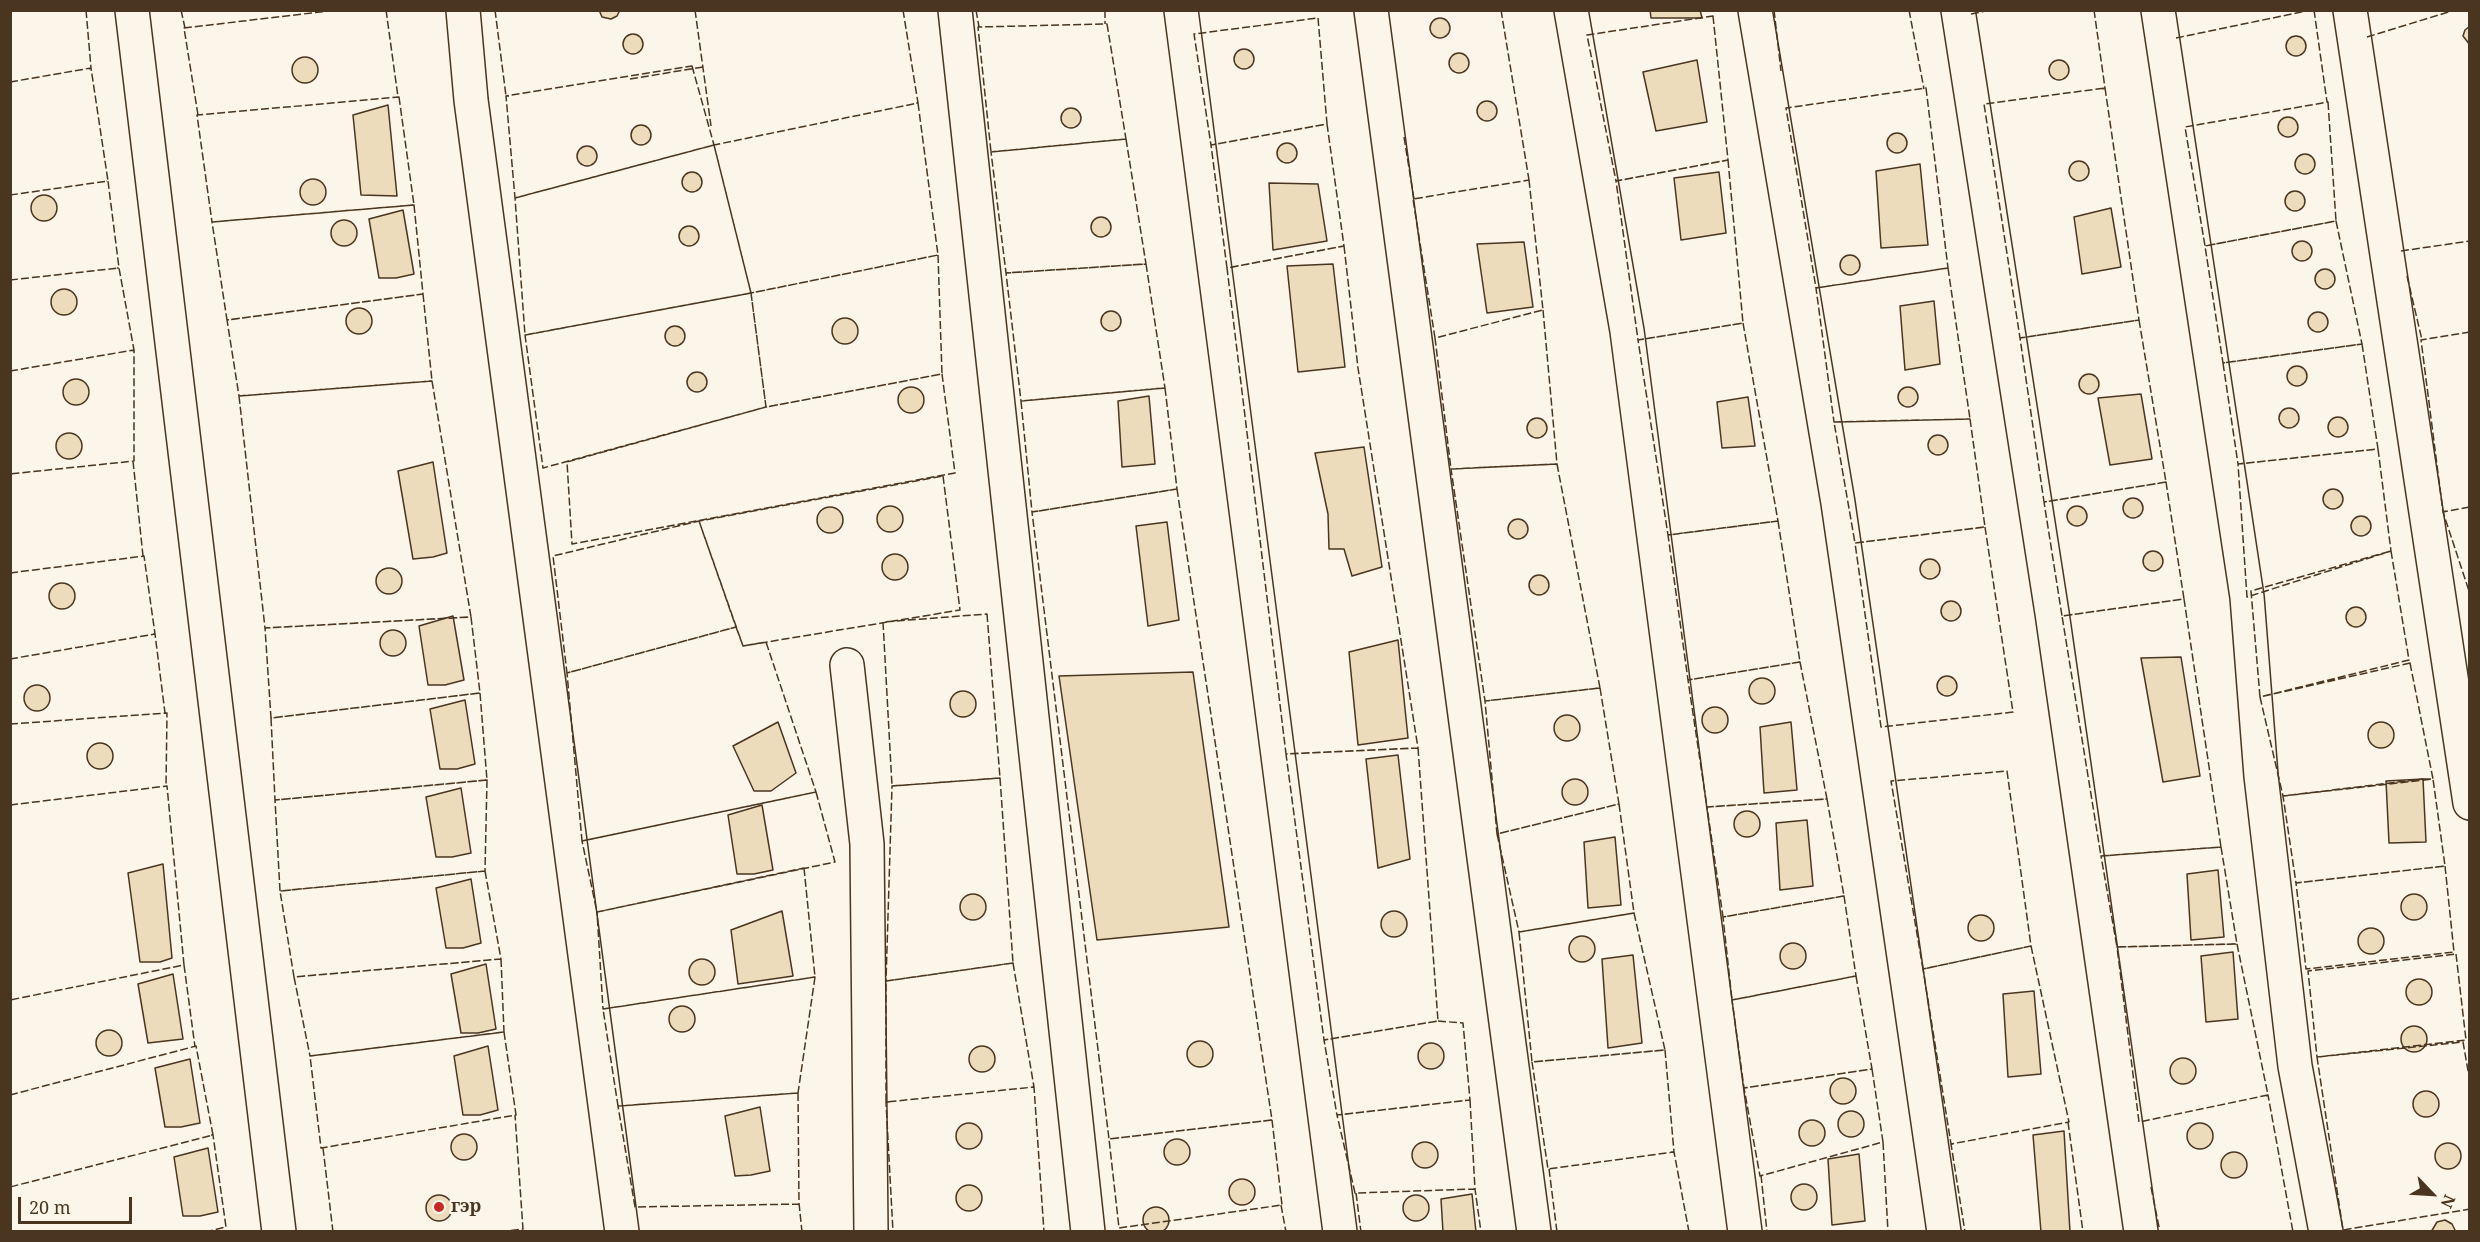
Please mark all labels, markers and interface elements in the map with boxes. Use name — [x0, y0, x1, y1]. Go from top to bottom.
north arrow — [2402, 1164, 2462, 1224]
scale bar — [21, 1185, 135, 1223]
text: N — [2436, 1191, 2461, 1212]
text: 20 m — [29, 1195, 71, 1219]
place label: гэр — [451, 1196, 481, 1218]
marker: гэр — [432, 1200, 446, 1214]

